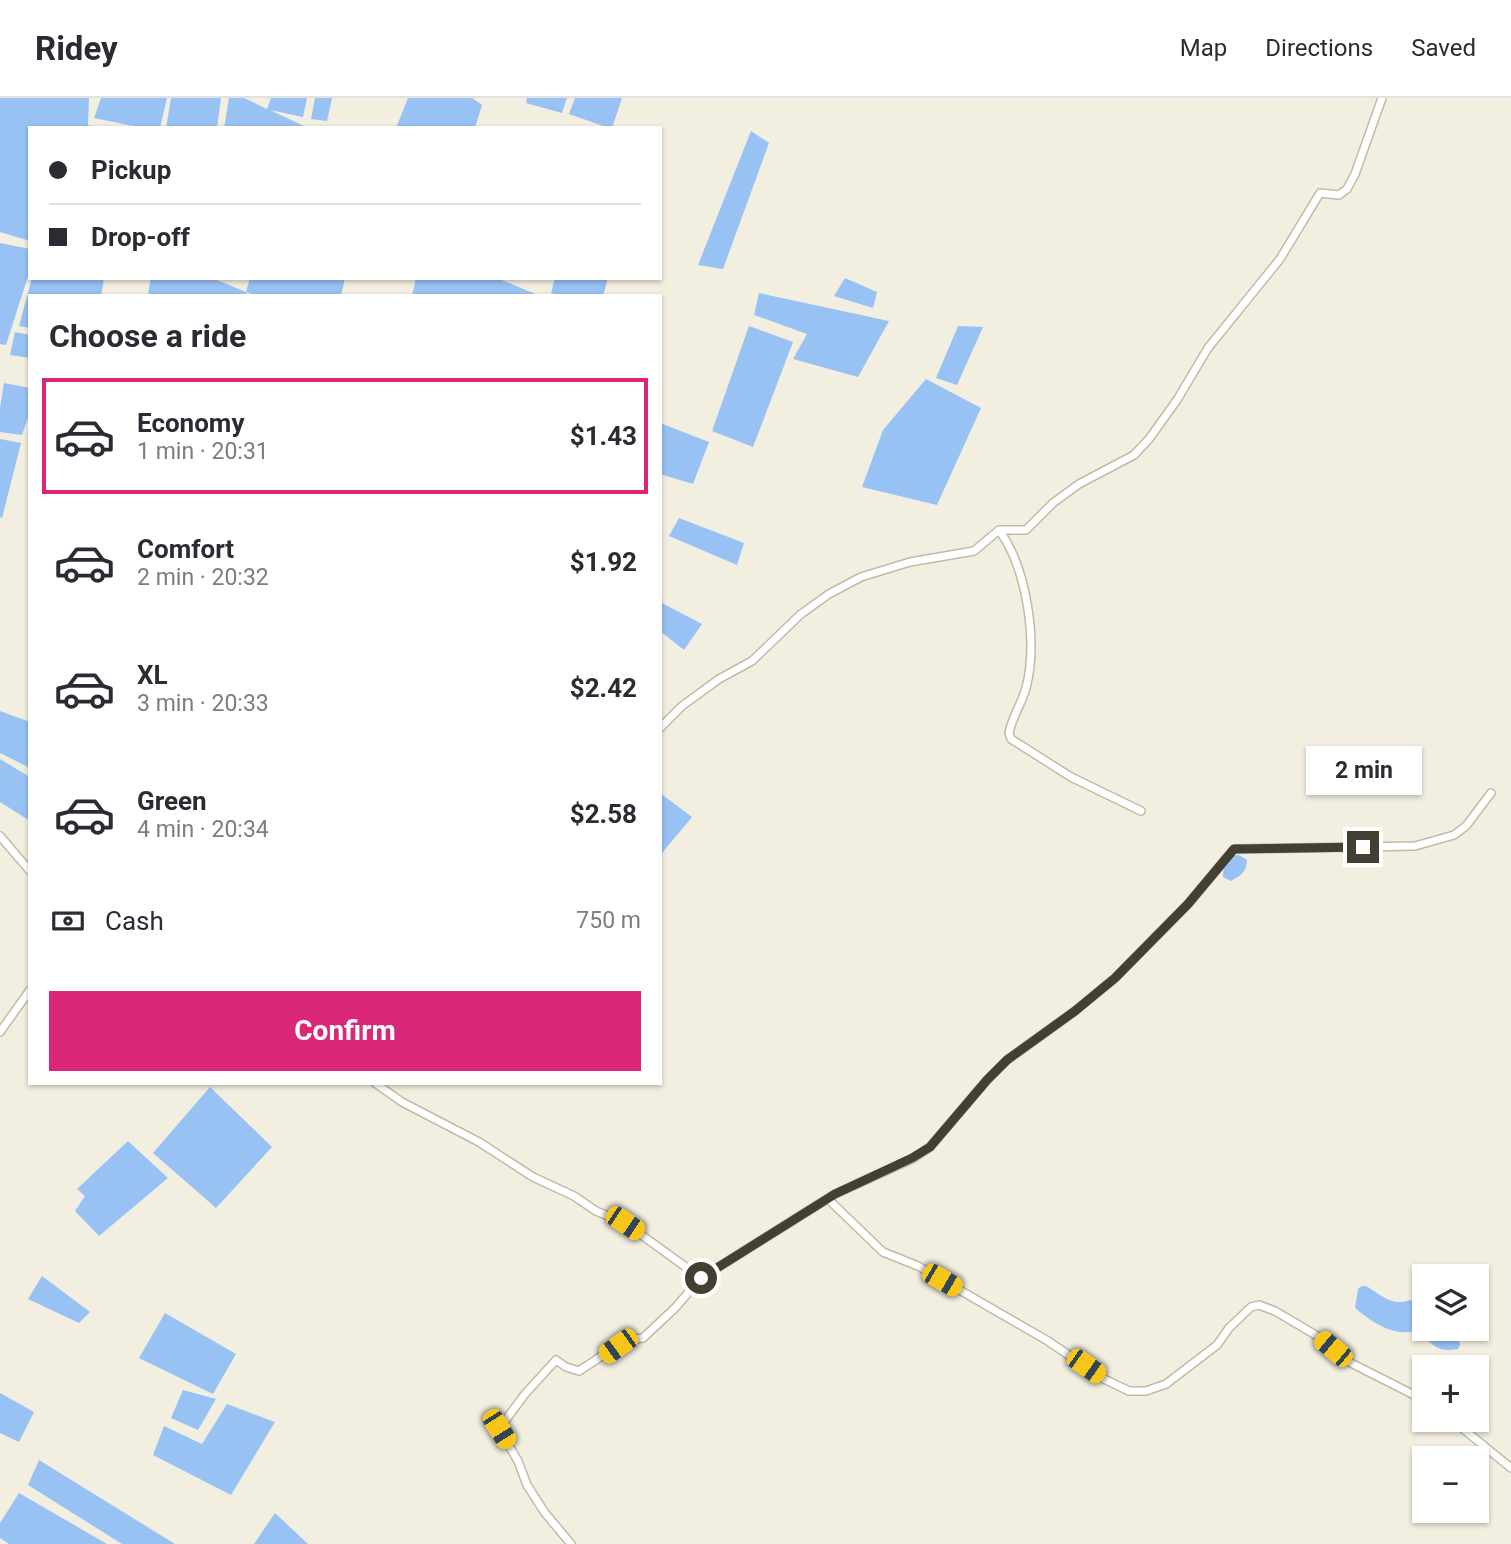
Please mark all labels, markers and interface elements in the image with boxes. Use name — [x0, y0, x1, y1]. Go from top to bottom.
text: Ridey — [35, 29, 118, 68]
text: Map — [1180, 34, 1227, 62]
text: Directions — [1265, 34, 1373, 62]
text: Saved — [1411, 34, 1476, 62]
text: Pickup — [91, 155, 171, 185]
text: Drop-off — [91, 222, 190, 252]
text: Choose a ride — [49, 317, 246, 355]
icon: car — [53, 405, 116, 468]
text: Economy — [137, 408, 244, 438]
text: $1.43 — [570, 421, 637, 451]
text: 1 min · 20:31 — [137, 438, 269, 465]
icon: car — [53, 531, 116, 594]
text: Comfort — [137, 534, 234, 564]
text: $1.92 — [570, 547, 637, 577]
text: 2 min · 20:32 — [137, 564, 269, 591]
icon: car — [53, 657, 116, 720]
text: XL — [137, 660, 168, 690]
text: $2.42 — [570, 673, 637, 703]
text: 3 min · 20:33 — [137, 690, 269, 717]
callout: 2 min — [1305, 746, 1421, 794]
text: 2 min — [1335, 757, 1393, 784]
icon: car — [53, 783, 116, 846]
text: Green — [137, 786, 207, 816]
text: $2.58 — [570, 799, 637, 829]
text: 4 min · 20:34 — [137, 816, 269, 843]
route end — [1347, 831, 1379, 863]
icon: cash — [49, 902, 87, 940]
text: Cash — [105, 906, 164, 936]
text: 750 m — [576, 907, 641, 934]
button: Confirm — [49, 991, 641, 1071]
car — [602, 1203, 649, 1243]
car — [919, 1260, 966, 1300]
route start — [685, 1262, 717, 1294]
map controls — [1412, 1264, 1489, 1523]
button: layers — [1412, 1264, 1489, 1341]
car — [595, 1325, 642, 1367]
car — [1311, 1327, 1356, 1371]
car — [1063, 1345, 1110, 1387]
button: + — [1412, 1355, 1489, 1432]
car — [479, 1406, 520, 1452]
button: − — [1412, 1446, 1489, 1523]

